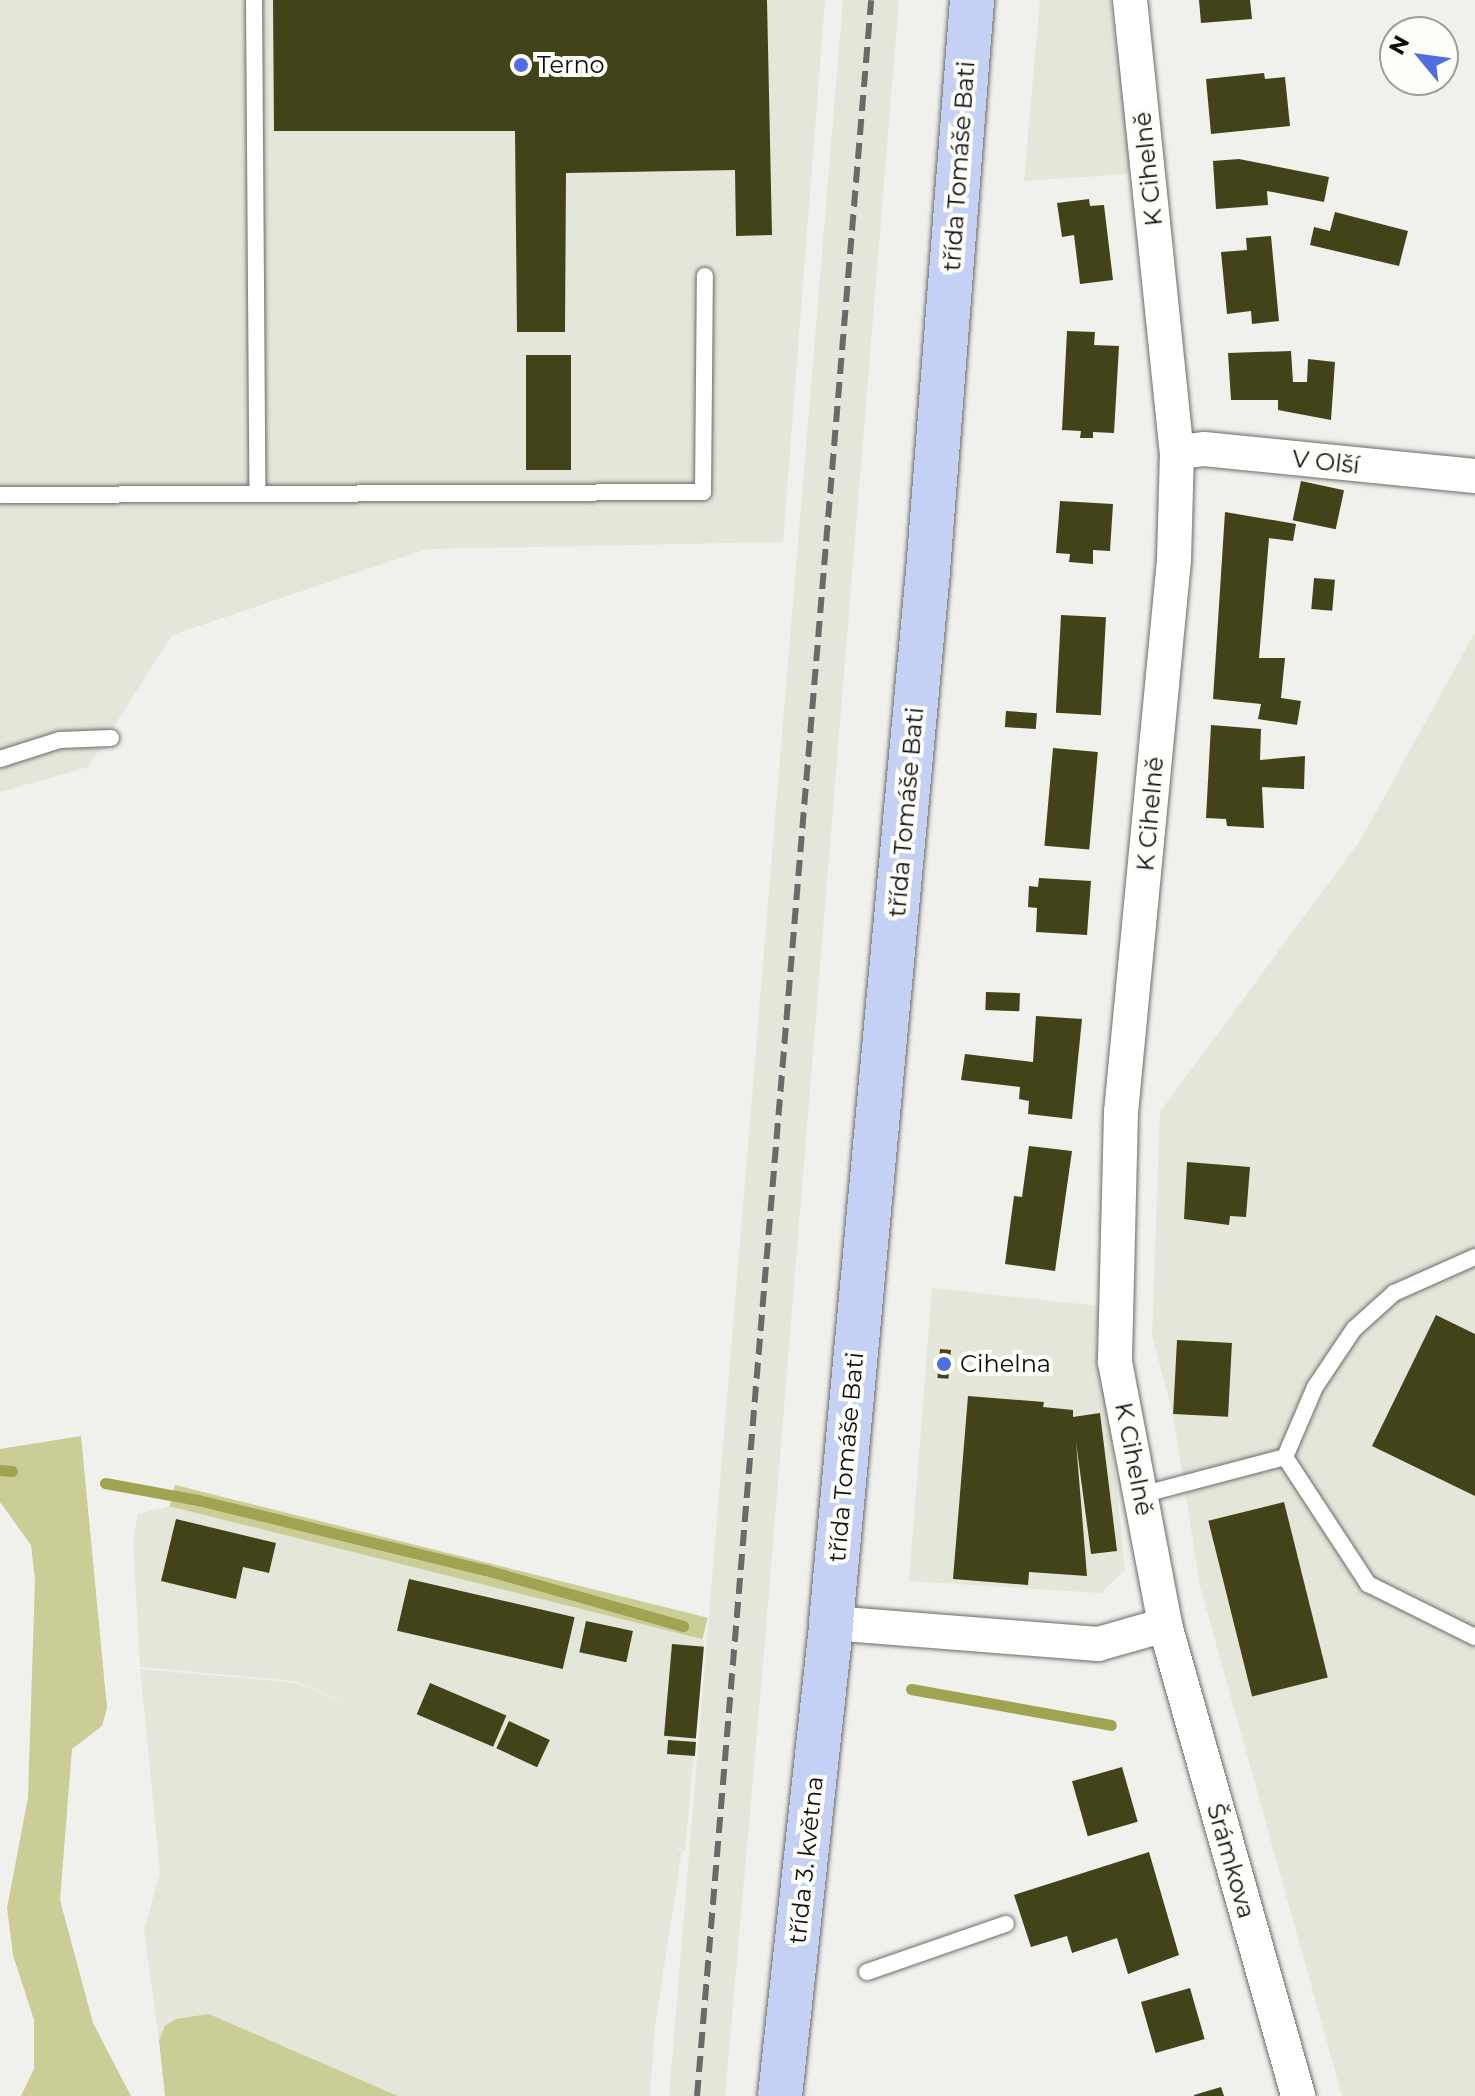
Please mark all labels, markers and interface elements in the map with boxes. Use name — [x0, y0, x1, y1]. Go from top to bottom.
north arrow — [1379, 16, 1459, 96]
text: N — [1383, 31, 1415, 59]
place label: Terno — [537, 51, 605, 79]
marker: Terno — [512, 56, 530, 74]
street label: třída Tomáše Bati — [937, 60, 981, 272]
street label: K Cihelně — [1128, 110, 1168, 228]
street label: V Olší — [1291, 444, 1361, 480]
street label: třída Tomáše Bati — [882, 706, 930, 918]
street label: K Cihelně — [1131, 756, 1169, 872]
place label: Cihelna — [960, 1350, 1051, 1378]
street label: třída Tomáše Bati — [822, 1351, 870, 1563]
marker: Cihelna — [935, 1355, 953, 1373]
street label: K Cihelně — [1109, 1400, 1159, 1518]
street label: třída 3. května — [783, 1775, 829, 1945]
street label: Šrámkova — [1201, 1800, 1261, 1922]

